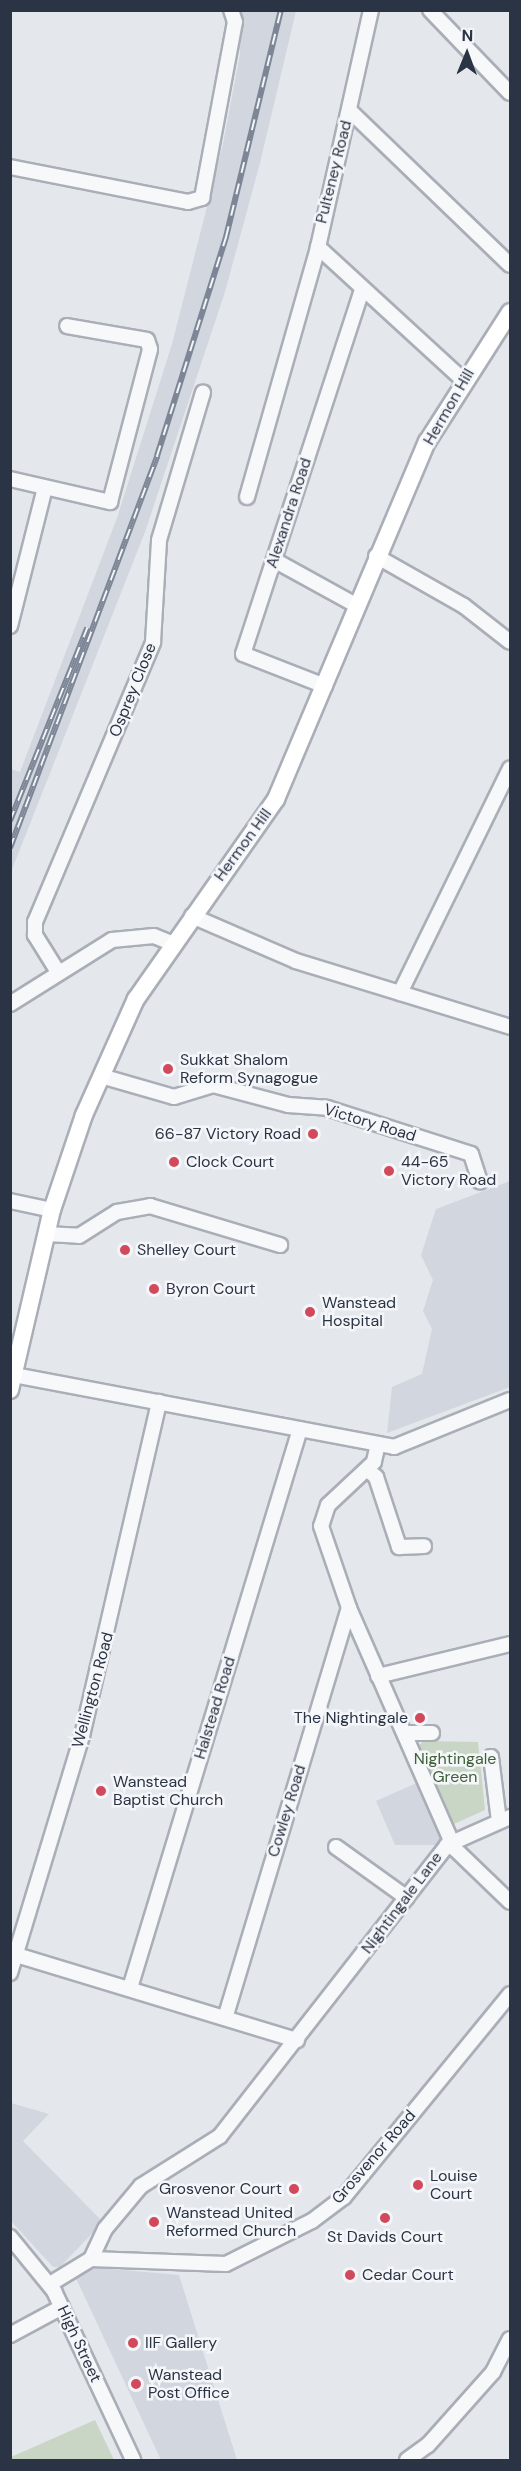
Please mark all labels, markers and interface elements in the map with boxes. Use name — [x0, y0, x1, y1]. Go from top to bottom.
north arrow — [437, 24, 497, 84]
text: N — [461, 25, 473, 46]
street label: Pulteney Road — [312, 118, 356, 226]
street label: Hermon Hill — [419, 365, 479, 449]
street label: Alexandra Road — [262, 455, 316, 571]
street label: Osprey Close — [105, 640, 161, 740]
street label: Hermon Hill — [210, 805, 276, 885]
place label: Sukkat Shalom Reform Synagogue — [180, 1050, 318, 1088]
marker: Sukkat Shalom Reform Synagogue — [161, 1062, 175, 1076]
street label: Victory Road — [322, 1100, 418, 1146]
place label: 66-87 Victory Road — [155, 1124, 301, 1144]
marker: 66-87 Victory Road — [306, 1127, 320, 1141]
place label: Clock Court — [186, 1152, 274, 1172]
place label: 44-65 Victory Road — [401, 1152, 496, 1190]
marker: Clock Court — [167, 1155, 181, 1169]
marker: 44-65 Victory Road — [382, 1164, 396, 1178]
place label: Shelley Court — [137, 1240, 236, 1260]
marker: Shelley Court — [118, 1243, 132, 1257]
place label: Byron Court — [166, 1279, 255, 1299]
marker: Byron Court — [147, 1282, 161, 1296]
place label: Wanstead Hospital — [322, 1293, 396, 1331]
marker: Wanstead Hospital — [303, 1305, 317, 1319]
street label: Wellington Road — [68, 1630, 118, 1750]
street label: Halstead Road — [190, 1654, 240, 1762]
place label: The Nightingale — [294, 1708, 408, 1728]
marker: The Nightingale — [413, 1711, 427, 1725]
park label: Nightingale Green — [414, 1749, 496, 1787]
street label: Cowley Road — [264, 1762, 310, 1860]
place label: Wanstead Baptist Church — [113, 1772, 223, 1810]
marker: Wanstead Baptist Church — [94, 1784, 108, 1798]
street label: Nightingale Lane — [358, 1848, 446, 1958]
street label: Grosvenor Road — [328, 2106, 420, 2208]
place label: Louise Court — [430, 2166, 478, 2204]
marker: Louise Court — [411, 2178, 425, 2192]
place label: Grosvenor Court — [159, 2179, 282, 2199]
marker: Grosvenor Court — [287, 2182, 301, 2196]
place label: Wanstead United Reformed Church — [166, 2203, 296, 2241]
marker: St Davids Court — [378, 2211, 392, 2225]
marker: Wanstead United Reformed Church — [147, 2215, 161, 2229]
place label: St Davids Court — [327, 2227, 443, 2247]
place label: Cedar Court — [362, 2265, 454, 2285]
marker: Cedar Court — [343, 2268, 357, 2282]
street label: High Street — [53, 2303, 105, 2385]
place label: IIF Gallery — [145, 2333, 217, 2353]
marker: IIF Gallery — [126, 2336, 140, 2350]
place label: Wanstead Post Office — [148, 2365, 230, 2403]
marker: Wanstead Post Office — [129, 2377, 143, 2391]

